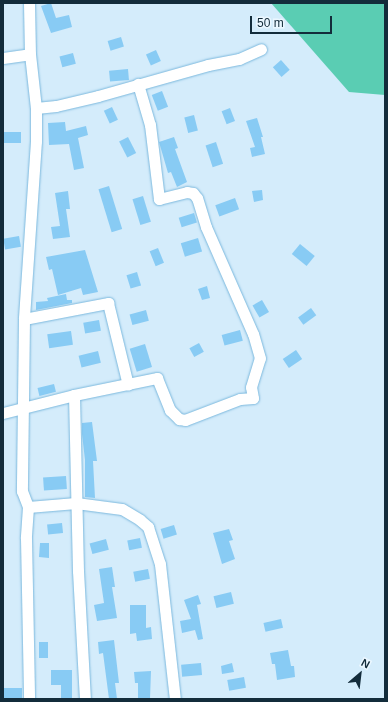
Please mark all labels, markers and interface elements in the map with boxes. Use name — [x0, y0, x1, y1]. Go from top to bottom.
scale bar — [252, 8, 334, 34]
text: 50 m — [257, 16, 284, 30]
north arrow — [340, 654, 380, 694]
text: N — [359, 656, 372, 671]

